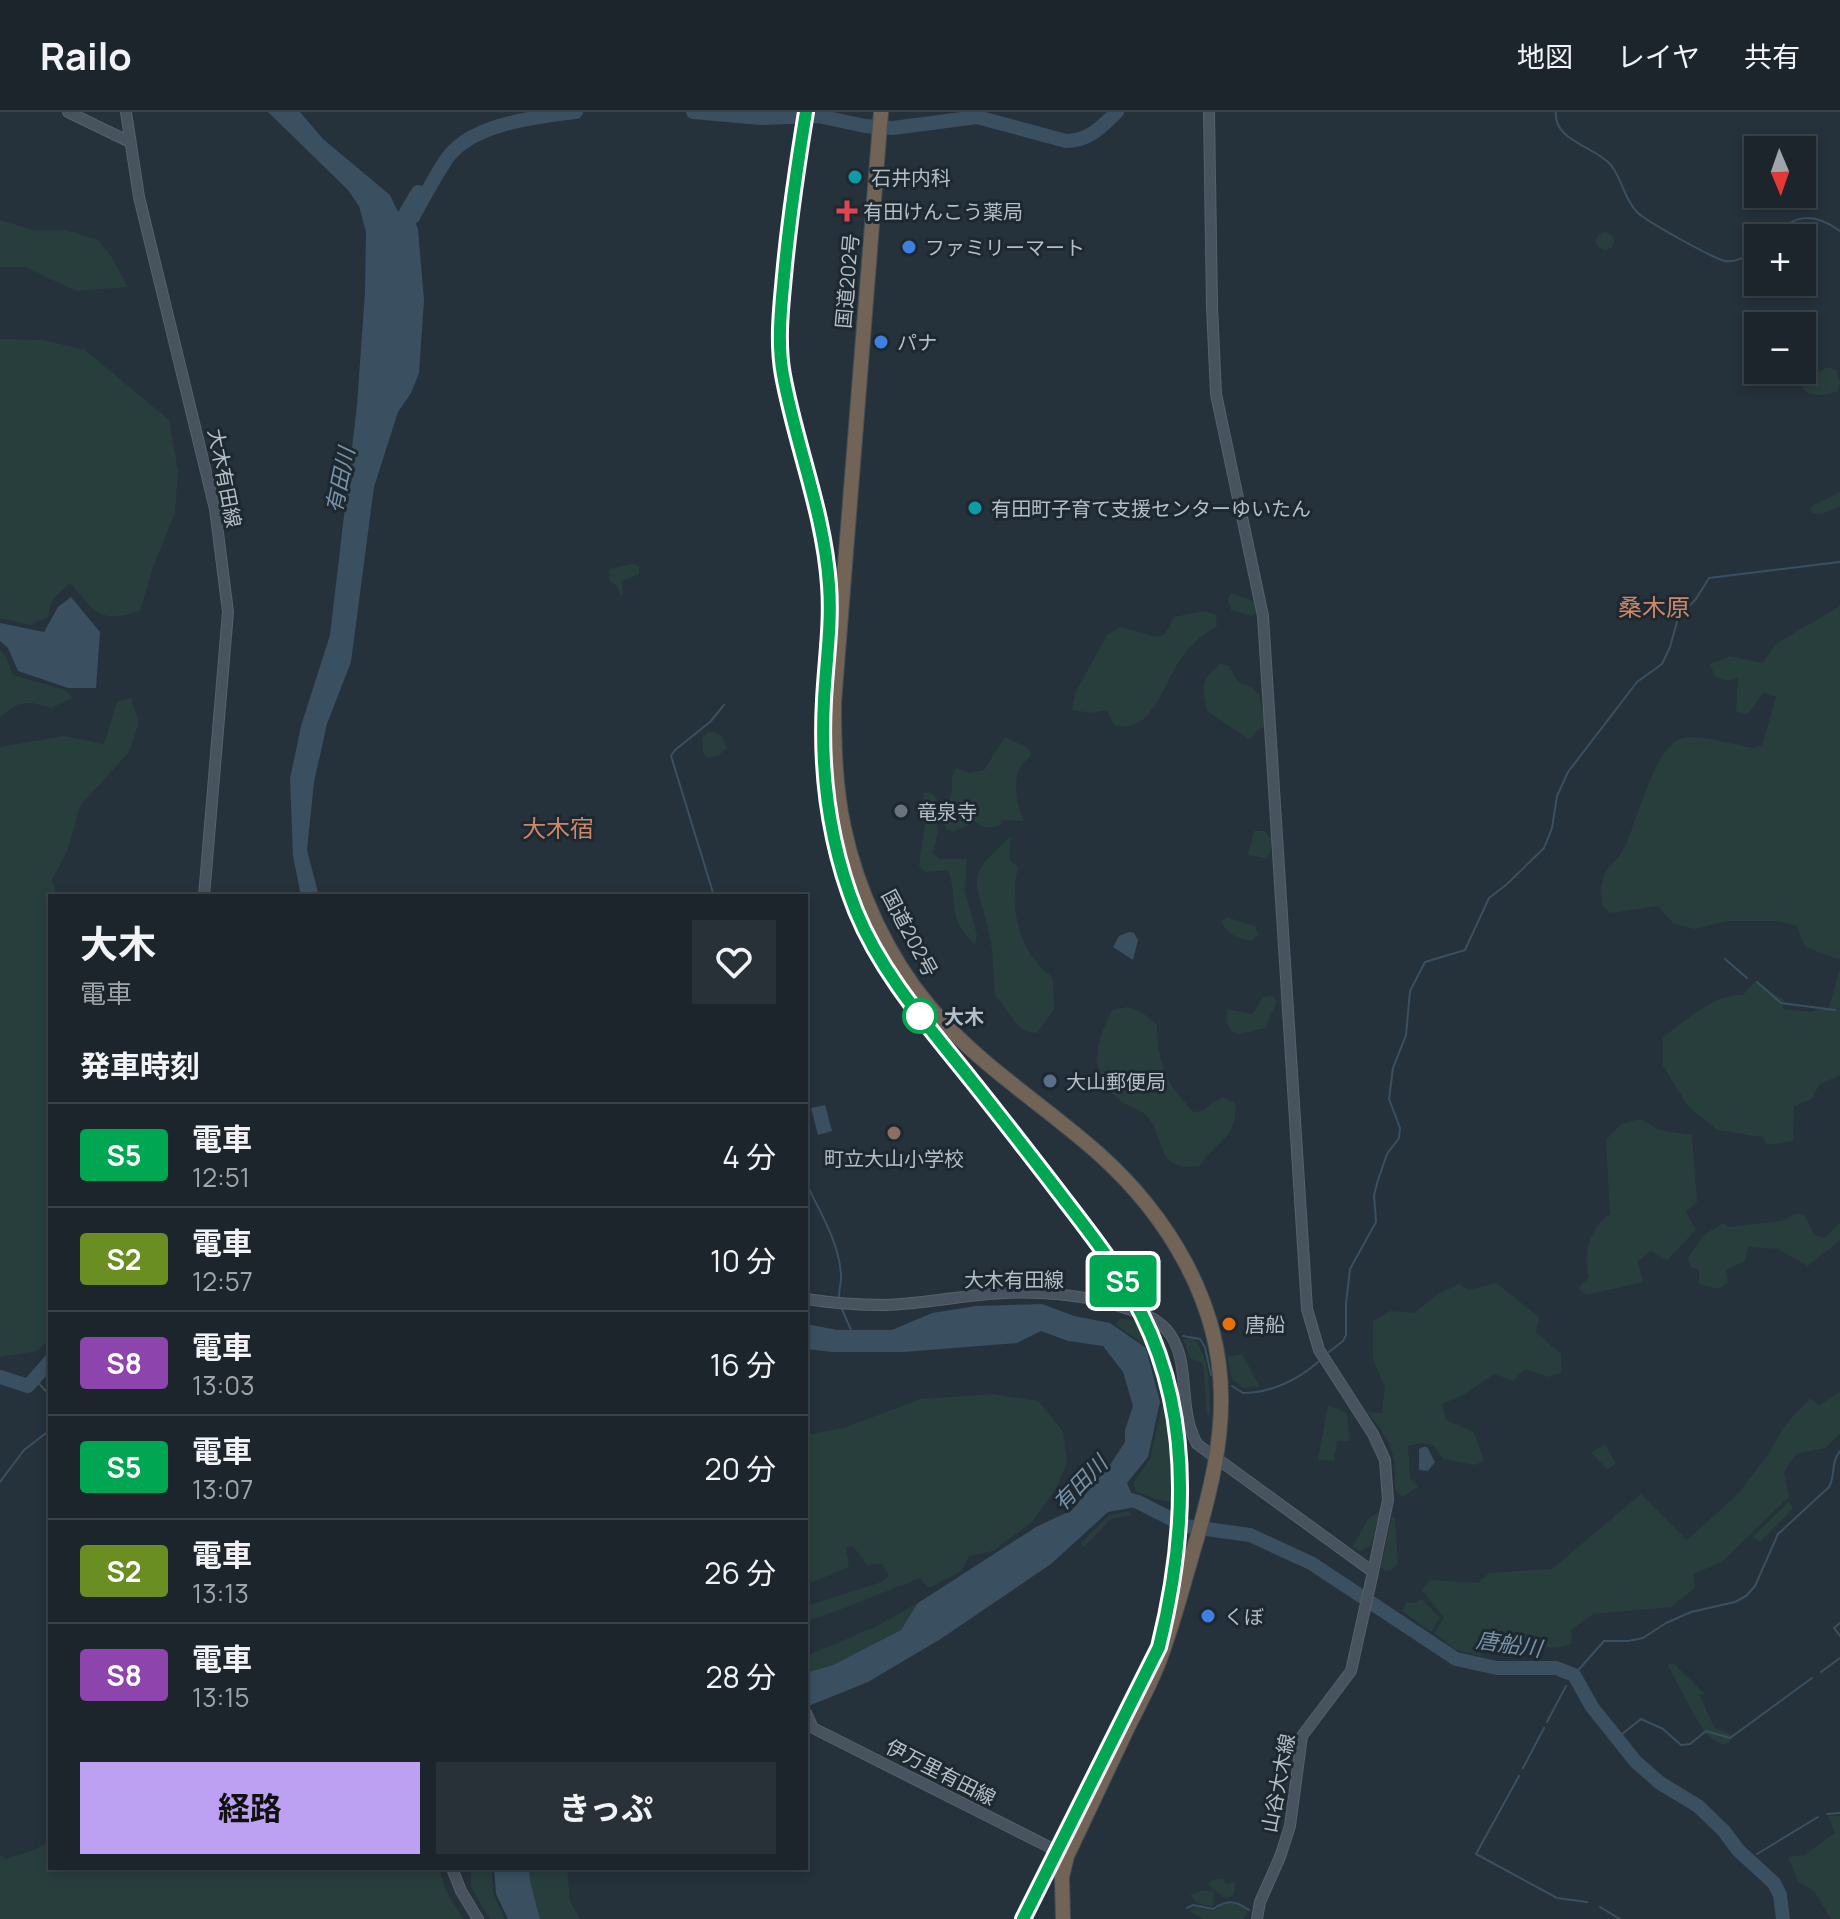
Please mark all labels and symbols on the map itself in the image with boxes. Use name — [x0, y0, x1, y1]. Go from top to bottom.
north arrow — [1744, 136, 1816, 208]
place label: 石井内科 — [871, 164, 951, 191]
marker: 石井内科 — [846, 168, 864, 186]
place label: 有田けんこう薬局 — [863, 198, 1023, 225]
marker: 有田けんこう薬局 — [838, 202, 856, 220]
street label: 国道202号 — [829, 233, 865, 329]
place label: ファミリーマート — [925, 234, 1085, 261]
marker: ファミリーマート — [900, 238, 918, 256]
place label: パナ — [897, 329, 937, 356]
marker: パナ — [872, 333, 890, 351]
street label: 大木有田線 — [202, 426, 248, 530]
water label: 有田川 — [318, 443, 362, 515]
place label: 有田町子育て支援センターゆいたん — [991, 495, 1311, 522]
marker: 有田町子育て支援センターゆいたん — [966, 499, 984, 517]
district label: 桑木原 — [1618, 590, 1690, 623]
place label: 竜泉寺 — [917, 798, 977, 825]
marker: 竜泉寺 — [892, 802, 910, 820]
district label: 大木宿 — [522, 811, 594, 844]
street label: 国道202号 — [876, 885, 944, 981]
marker: 大木 — [903, 999, 937, 1033]
place label: 大木 — [944, 1003, 984, 1030]
place label: 大山郵便局 — [1066, 1068, 1166, 1095]
marker: 大山郵便局 — [1041, 1072, 1059, 1090]
marker: 町立大山小学校 — [885, 1124, 903, 1142]
place label: 町立大山小学校 — [824, 1145, 964, 1172]
line badge: S5 — [1087, 1255, 1159, 1307]
street label: 大木有田線 — [964, 1266, 1064, 1293]
place label: 唐船 — [1245, 1311, 1285, 1338]
marker: 唐船 — [1220, 1315, 1238, 1333]
water label: 有田川 — [1046, 1447, 1115, 1517]
place label: くぼ — [1224, 1603, 1264, 1630]
marker: くぼ — [1199, 1607, 1217, 1625]
water label: 唐船川 — [1474, 1625, 1546, 1664]
street label: 山谷大木線 — [1255, 1731, 1301, 1835]
street label: 伊万里有田線 — [881, 1733, 1001, 1811]

